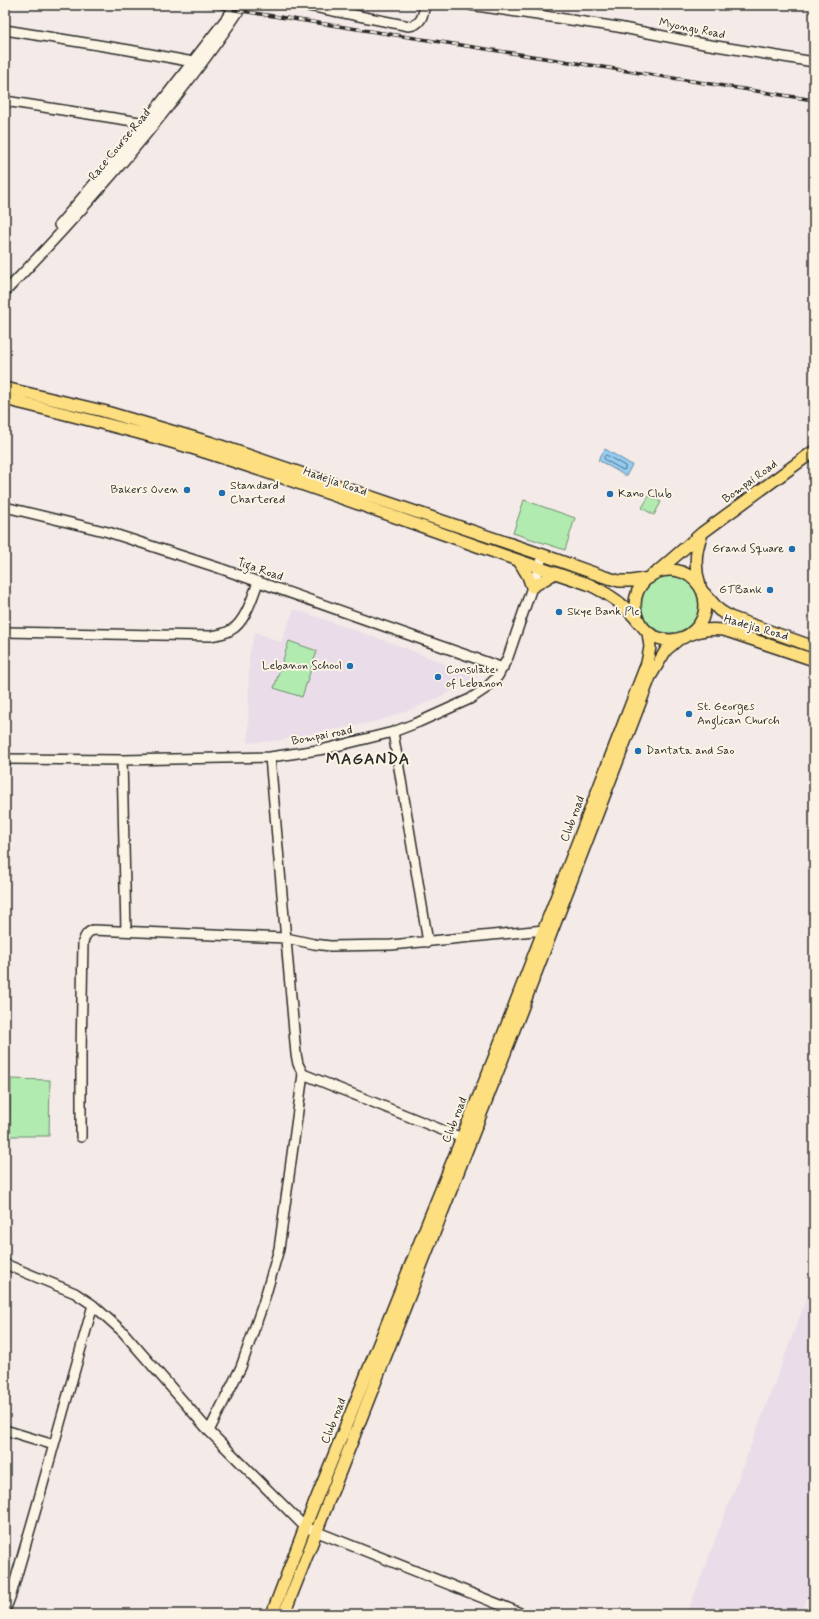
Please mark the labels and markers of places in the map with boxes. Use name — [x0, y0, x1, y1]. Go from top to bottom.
place label: Standard Chartered — [230, 478, 285, 508]
place label: Bakers Oven — [111, 482, 180, 498]
marker: Bakers Oven — [182, 485, 192, 495]
place label: Kano Club — [618, 486, 672, 502]
marker: Standard Chartered — [217, 488, 227, 498]
marker: Kano Club — [605, 489, 615, 499]
place label: Grand Square — [712, 541, 784, 557]
marker: Grand Square — [787, 544, 797, 554]
place label: GTBank — [719, 582, 762, 598]
marker: GTBank — [765, 585, 775, 595]
place label: Skye Bank Plc — [567, 604, 640, 620]
marker: Skye Bank Plc — [554, 607, 564, 617]
place label: Lebanon School — [262, 658, 342, 674]
marker: Lebanon School — [345, 661, 355, 671]
place label: Consulate of Lebanon — [446, 662, 503, 692]
marker: Consulate of Lebanon — [433, 672, 443, 682]
place label: St. Georges Anglican Church — [697, 699, 780, 730]
marker: St. Georges Anglican Church — [684, 709, 694, 719]
place label: Dantata and Sao — [646, 743, 735, 759]
marker: Dantata and Sao — [633, 746, 643, 756]

